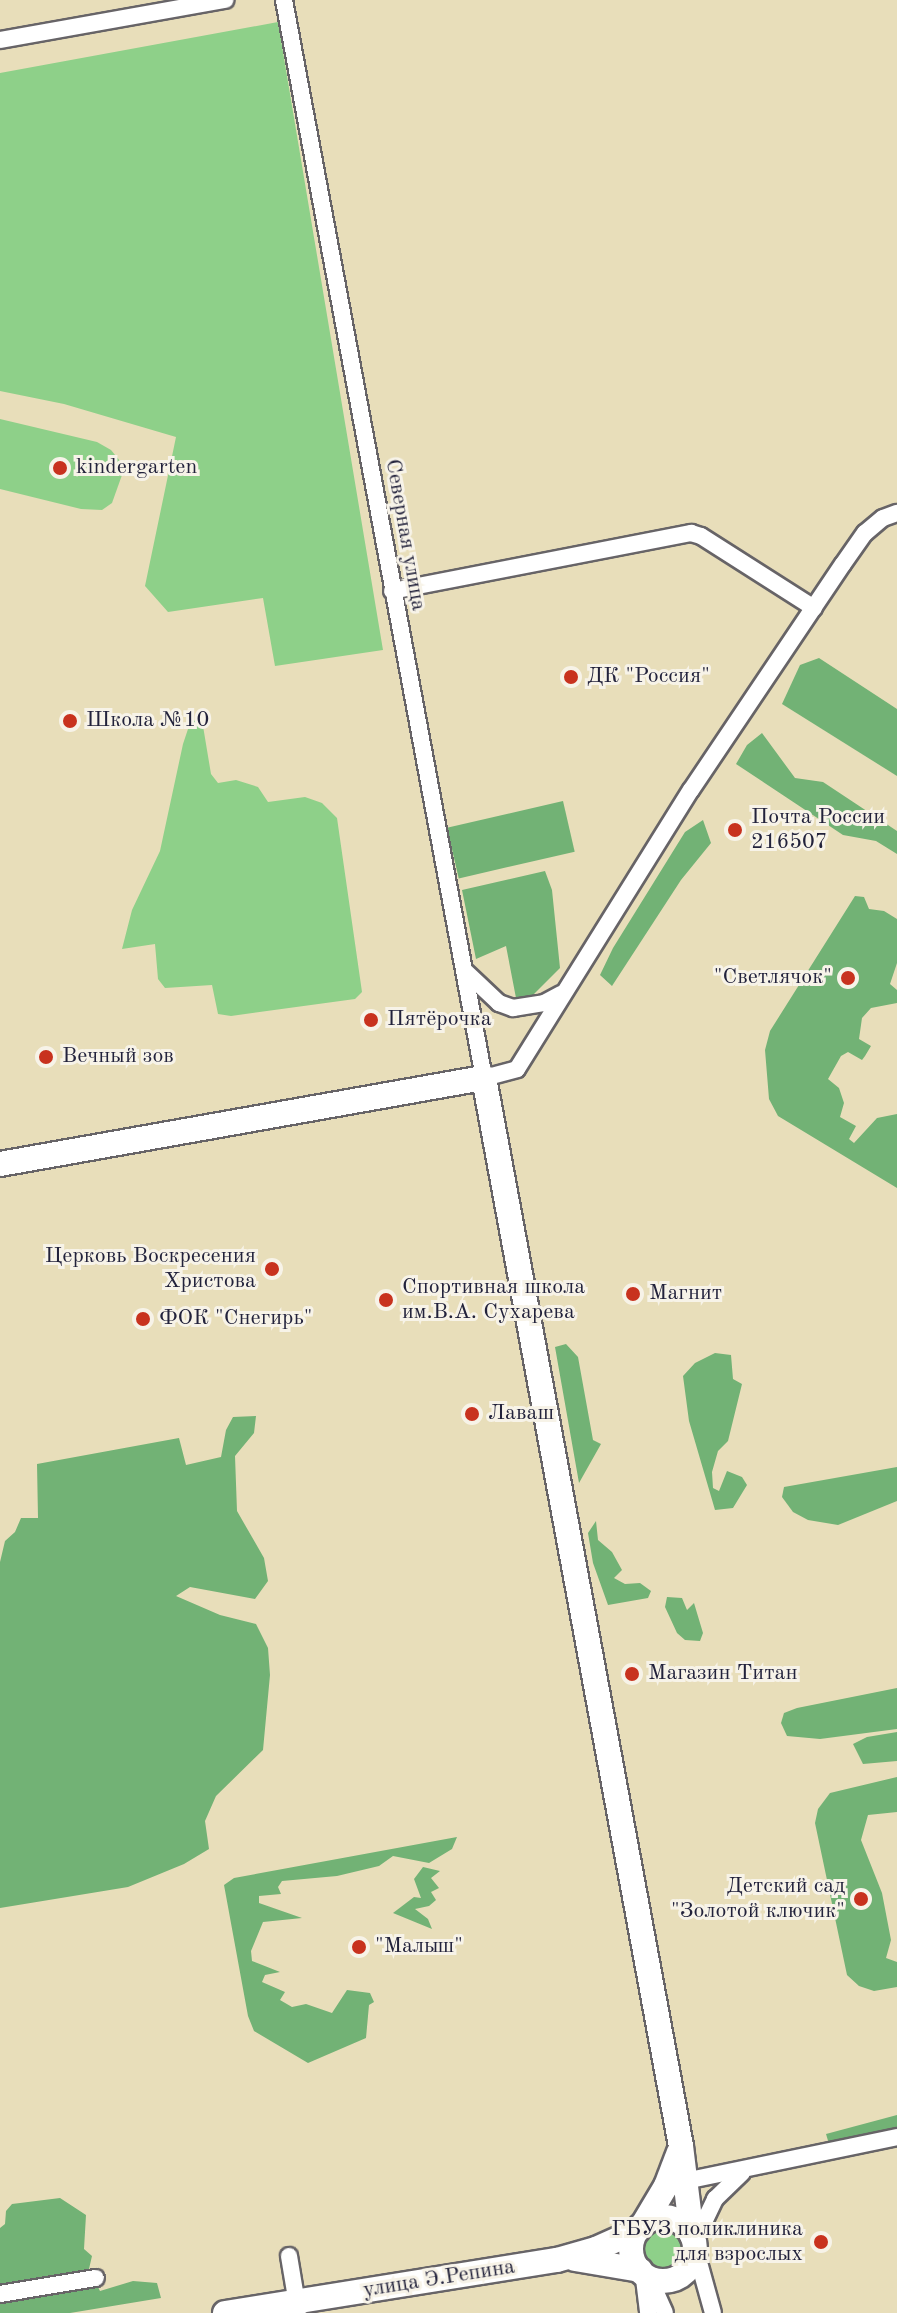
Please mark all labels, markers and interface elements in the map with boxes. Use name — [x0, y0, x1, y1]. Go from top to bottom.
place label: kindergarten — [76, 455, 197, 481]
street label: Северная улица — [379, 457, 431, 613]
marker: kindergarten — [51, 459, 69, 477]
place label: ДК "Россия" — [587, 664, 710, 690]
marker: ДК "Россия" — [562, 668, 580, 686]
place label: Школа №10 — [86, 708, 209, 734]
marker: Школа №10 — [61, 712, 79, 730]
place label: Почта России 216507 — [751, 804, 885, 856]
marker: Почта России 216507 — [726, 821, 744, 839]
place label: "Светлячок" — [714, 965, 832, 991]
marker: "Светлячок" — [839, 969, 857, 987]
place label: Пятёрочка — [387, 1007, 491, 1033]
marker: Пятёрочка — [362, 1011, 380, 1029]
place label: Вечный зов — [62, 1044, 174, 1070]
marker: Вечный зов — [37, 1048, 55, 1066]
place label: Церковь Воскресения Христова — [45, 1243, 256, 1294]
marker: Церковь Воскресения Христова — [263, 1260, 281, 1278]
place label: Спортивная школа им.В.А. Сухарева — [402, 1274, 585, 1326]
place label: Магнит — [649, 1281, 722, 1307]
marker: Магнит — [624, 1285, 642, 1303]
marker: Спортивная школа им.В.А. Сухарева — [377, 1291, 395, 1309]
place label: ФОК "Снегирь" — [159, 1306, 312, 1332]
marker: ФОК "Снегирь" — [134, 1310, 152, 1328]
place label: Лаваш — [488, 1401, 554, 1427]
marker: Лаваш — [463, 1405, 481, 1423]
place label: Магазин Титан — [648, 1661, 798, 1687]
marker: Магазин Титан — [623, 1665, 641, 1683]
place label: Детский сад "Золотой ключик" — [671, 1873, 845, 1924]
marker: Детский сад "Золотой ключик" — [852, 1890, 870, 1908]
place label: "Малыш" — [375, 1934, 463, 1960]
marker: "Малыш" — [350, 1938, 368, 1956]
place label: ГБУЗ поликлиника для взрослых — [611, 2216, 803, 2268]
marker: ГБУЗ поликлиника для взрослых — [810, 2231, 832, 2253]
street label: улица Э.Репина — [361, 2254, 517, 2304]

